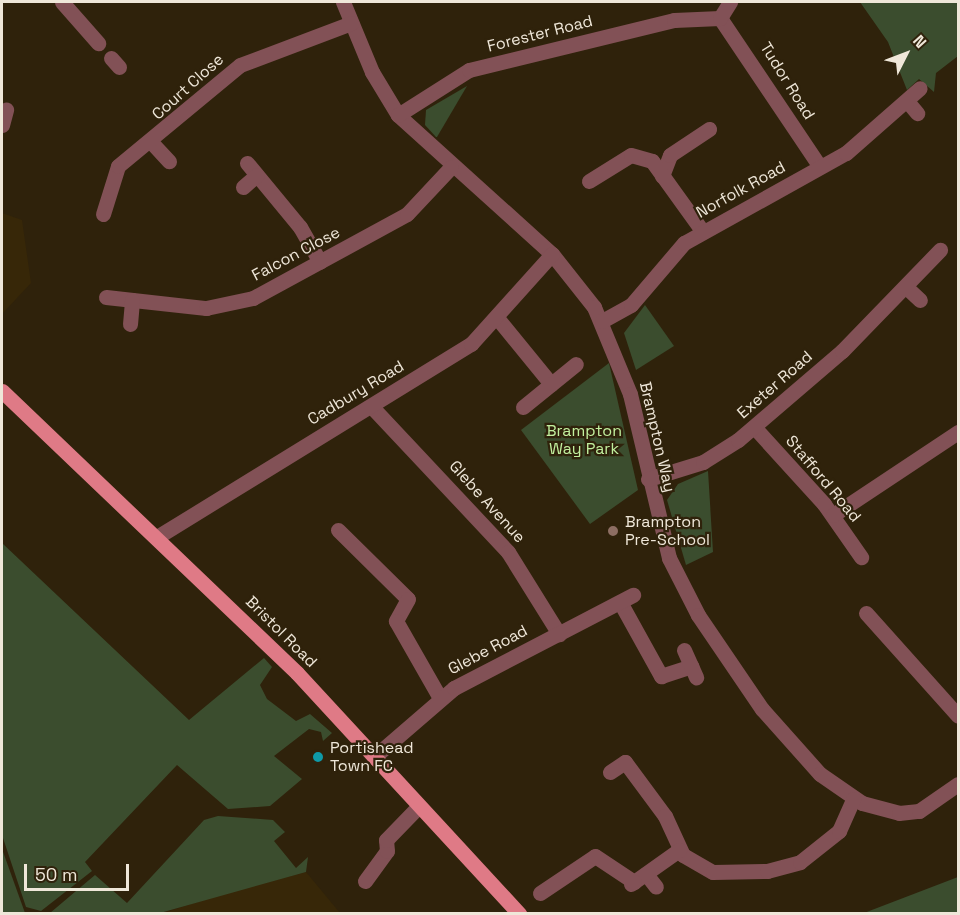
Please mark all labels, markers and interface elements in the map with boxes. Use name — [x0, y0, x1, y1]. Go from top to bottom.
street label: Forester Road — [485, 12, 595, 56]
north arrow — [876, 24, 936, 84]
text: N — [908, 31, 931, 53]
street label: Tudor Road — [756, 39, 818, 123]
street label: Court Close — [148, 50, 228, 124]
street label: Norfolk Road — [693, 158, 789, 222]
street label: Falcon Close — [249, 223, 343, 285]
street label: Exeter Road — [734, 347, 816, 423]
street label: Cadbury Road — [304, 357, 408, 429]
street label: Brampton Way — [635, 380, 679, 494]
park label: Brampton Way Park — [546, 421, 622, 459]
street label: Stafford Road — [781, 432, 865, 526]
street label: Glebe Avenue — [445, 457, 529, 547]
place label: Brampton Pre-School — [625, 512, 710, 550]
marker: Brampton Pre-School — [606, 524, 620, 538]
street label: Bristol Road — [241, 592, 321, 672]
street label: Glebe Road — [445, 621, 531, 679]
place label: Portishead Town FC — [330, 738, 414, 776]
marker: Portishead Town FC — [311, 750, 325, 764]
scale bar — [27, 852, 132, 890]
text: 50 m — [35, 863, 77, 886]

